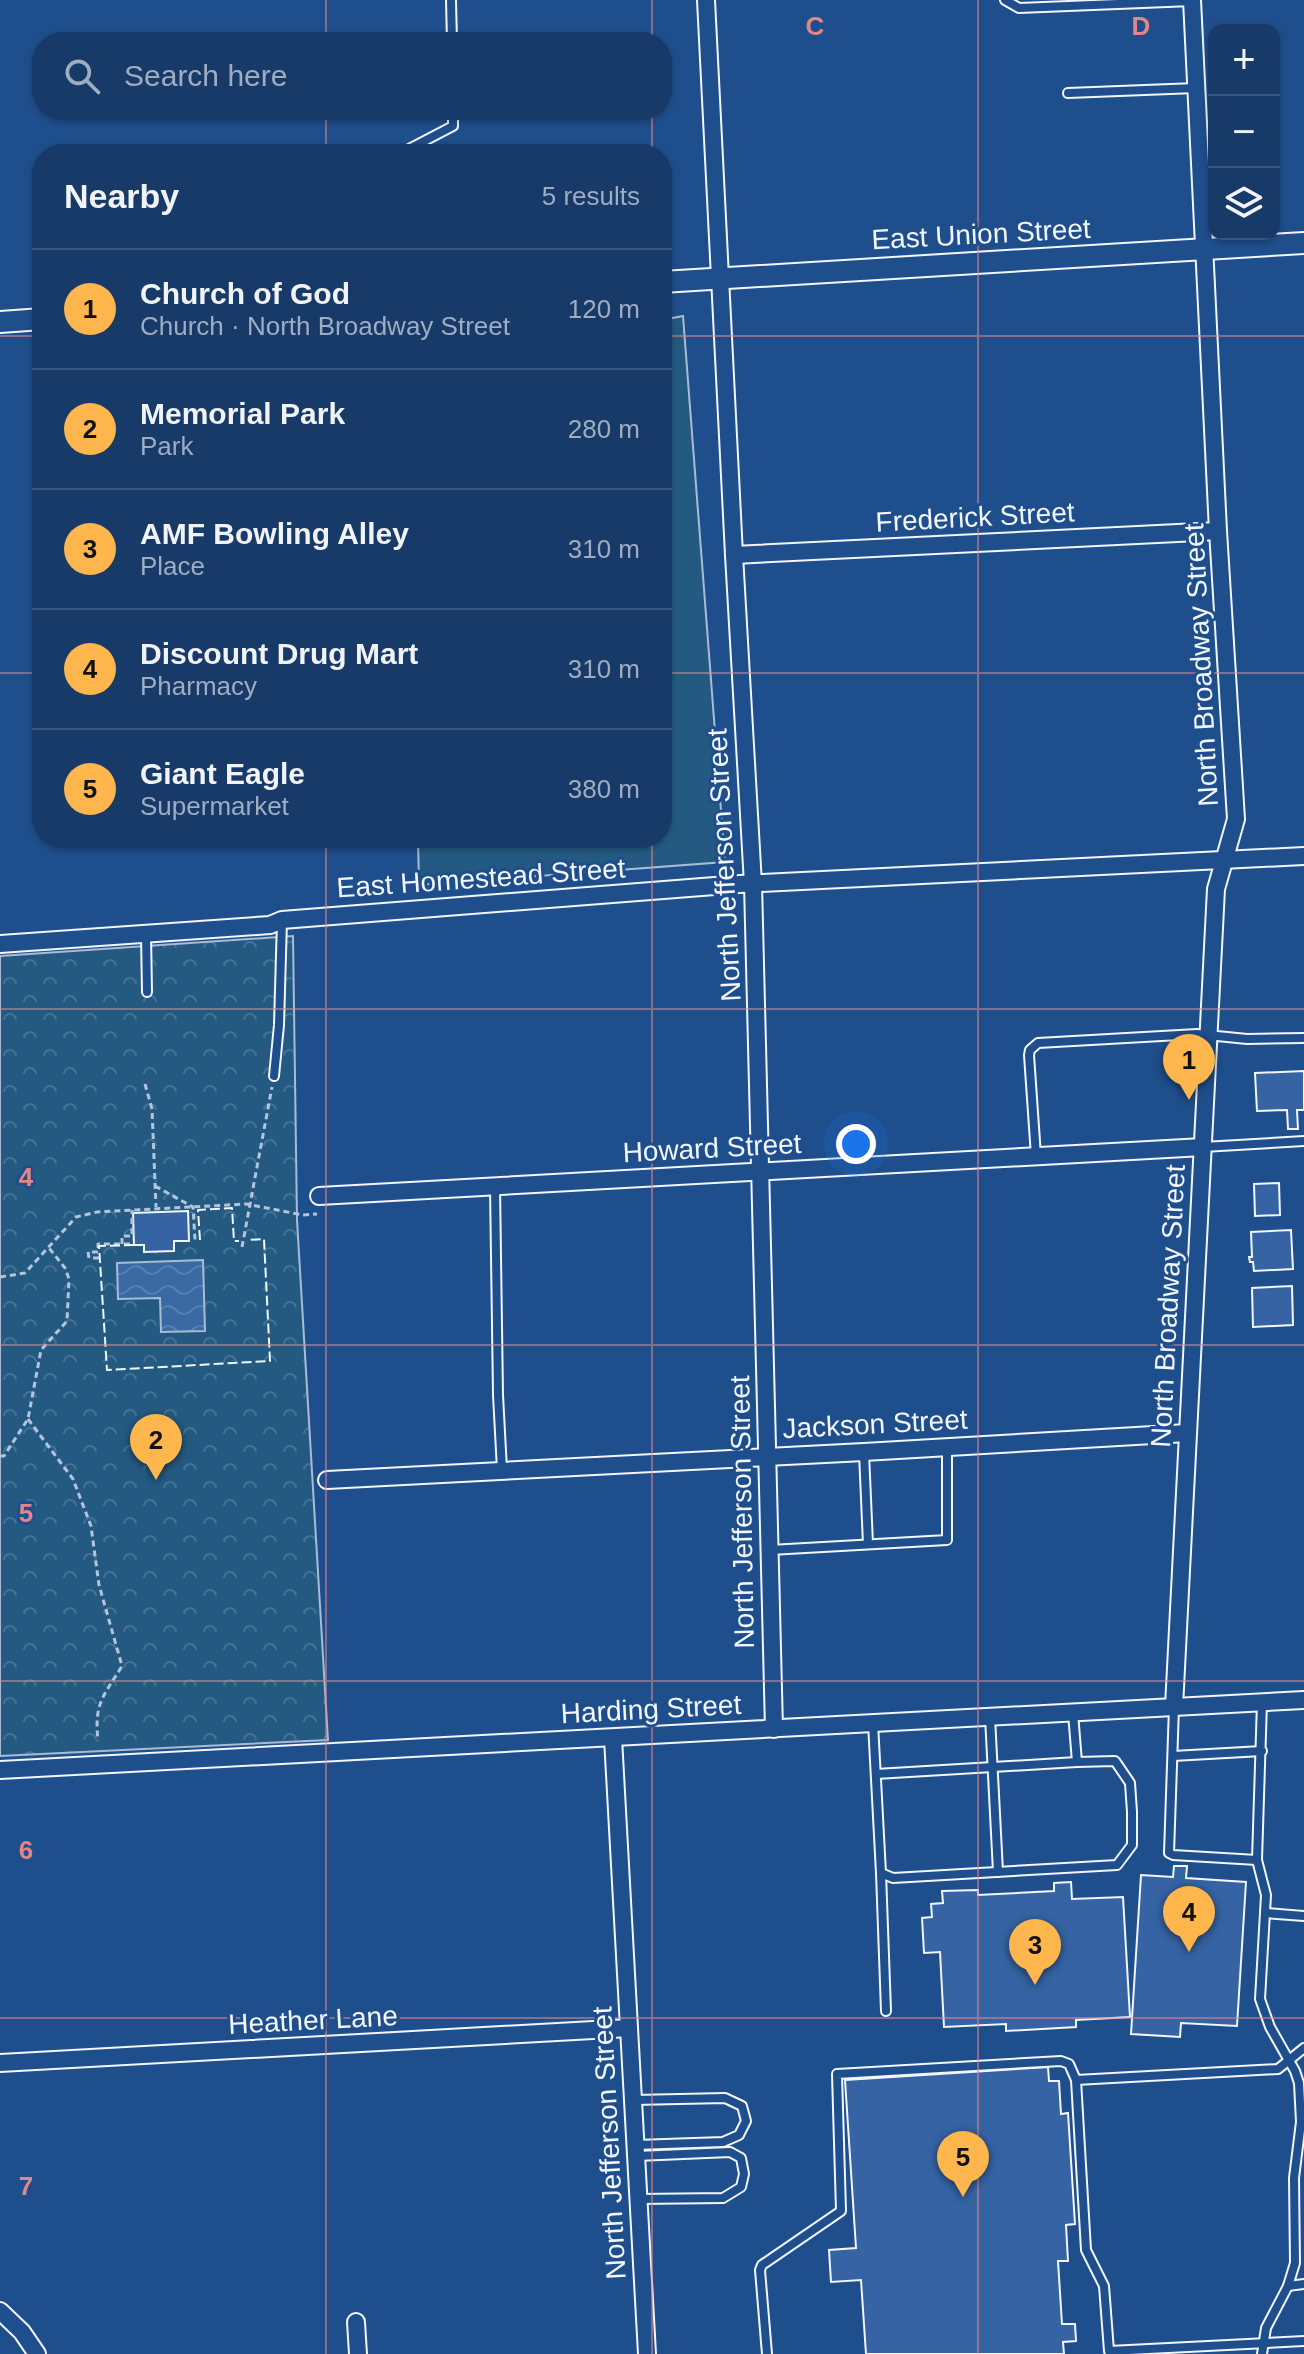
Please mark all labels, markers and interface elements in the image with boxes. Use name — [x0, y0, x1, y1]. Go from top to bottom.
text: C — [806, 11, 825, 41]
text: D — [1132, 11, 1150, 41]
map controls — [1208, 24, 1280, 240]
button: + — [1208, 24, 1280, 96]
search box — [32, 32, 672, 120]
icon: search — [60, 54, 104, 98]
text: Search here — [124, 59, 287, 92]
button: − — [1208, 96, 1280, 168]
button: layers — [1208, 168, 1280, 240]
text: Nearby — [64, 177, 179, 215]
text: 5 results — [542, 181, 640, 211]
street label: East Union Street — [871, 213, 1092, 255]
text: Church of God — [140, 277, 350, 310]
text: 1 — [83, 294, 97, 324]
text: 120 m — [568, 294, 640, 324]
text: Church · North Broadway Street — [140, 311, 510, 341]
text: Memorial Park — [140, 397, 345, 430]
text: 2 — [83, 414, 97, 444]
text: 280 m — [568, 414, 640, 444]
text: Park — [140, 431, 193, 461]
street label: Frederick Street — [875, 496, 1075, 538]
text: AMF Bowling Alley — [140, 517, 409, 550]
street label: North Broadway Street — [1178, 523, 1224, 807]
text: 3 — [83, 534, 97, 564]
text: 310 m — [568, 534, 640, 564]
text: Place — [140, 551, 205, 581]
text: Discount Drug Mart — [140, 637, 418, 670]
text: 4 — [83, 654, 97, 684]
text: 310 m — [568, 654, 640, 684]
text: Pharmacy — [140, 671, 257, 701]
street label: North Jefferson Street — [701, 727, 747, 1002]
text: Giant Eagle — [140, 757, 305, 790]
text: 5 — [83, 774, 97, 804]
text: 380 m — [568, 774, 640, 804]
text: Supermarket — [140, 791, 289, 821]
street label: East Homestead Street — [336, 852, 627, 904]
pin: 1 — [1163, 1034, 1215, 1100]
your location — [836, 1124, 876, 1164]
street label: Howard Street — [622, 1128, 802, 1168]
text: 4 — [19, 1162, 34, 1192]
street label: North Broadway Street — [1145, 1164, 1191, 1448]
street label: North Jefferson Street — [724, 1375, 760, 1649]
street label: Jackson Street — [782, 1404, 969, 1444]
pin: 2 — [130, 1414, 182, 1480]
text: 5 — [19, 1498, 33, 1528]
street label: Harding Street — [560, 1689, 742, 1729]
text: 6 — [19, 1835, 33, 1865]
pin: 4 — [1163, 1886, 1215, 1952]
pin: 3 — [1009, 1919, 1061, 1985]
street label: Heather Lane — [227, 2000, 399, 2040]
street label: North Jefferson Street — [586, 2005, 632, 2280]
pin: 5 — [937, 2131, 989, 2197]
text: 7 — [19, 2171, 33, 2201]

